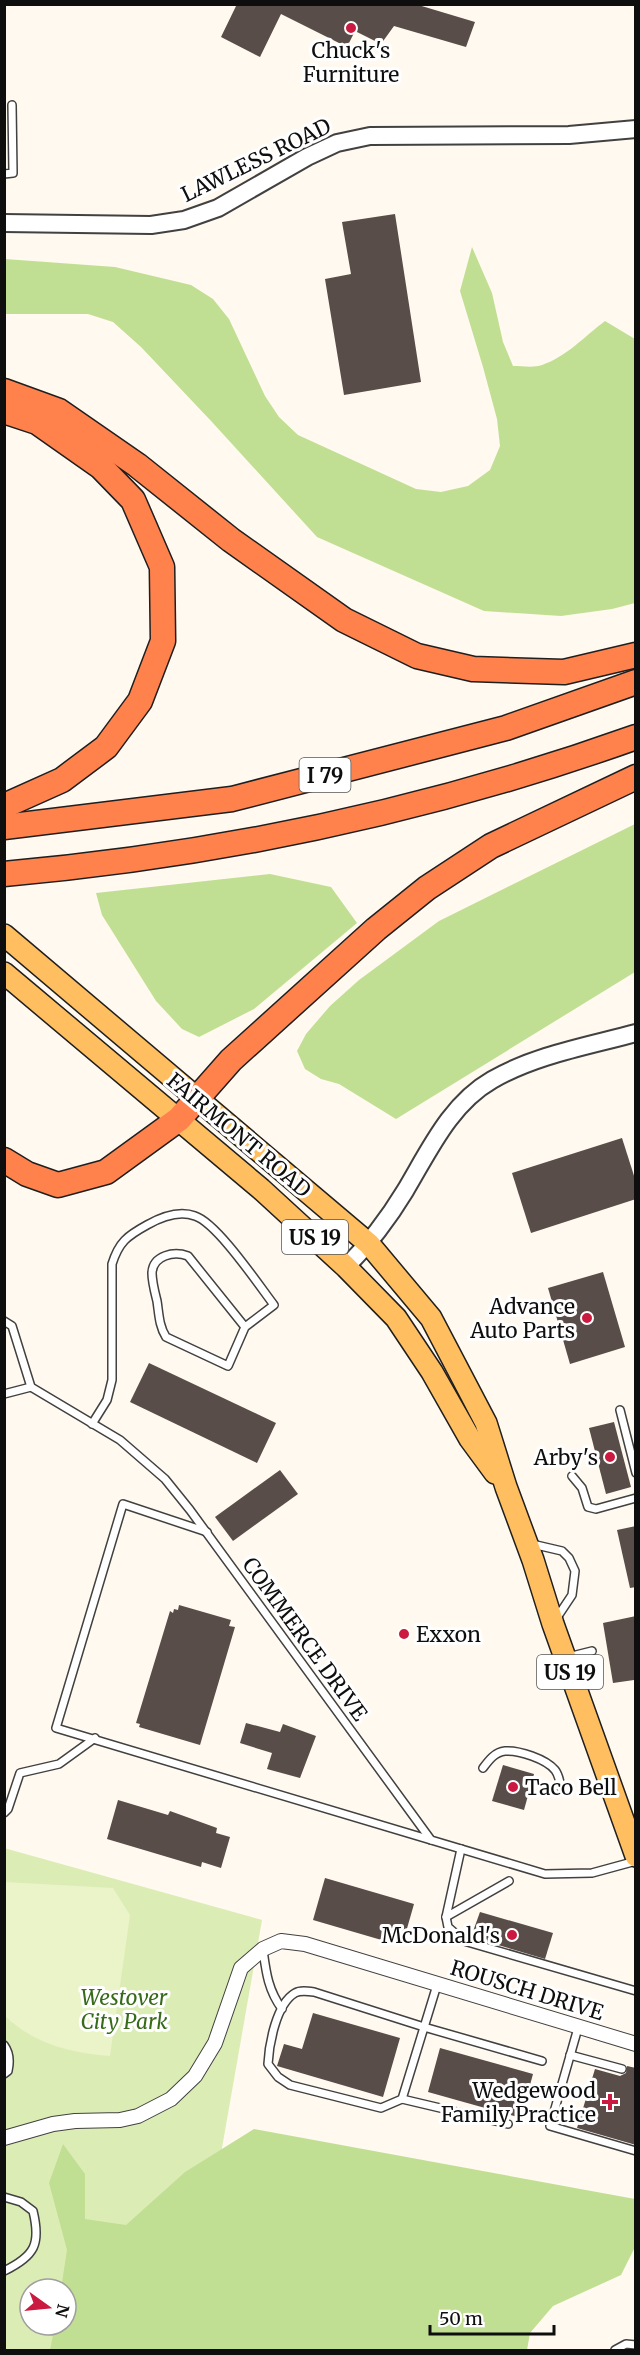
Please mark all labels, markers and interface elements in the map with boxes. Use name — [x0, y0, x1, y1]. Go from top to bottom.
marker: Chuck's Furniture — [344, 21, 358, 35]
place label: Chuck's Furniture — [303, 37, 399, 88]
street label: LAWLESS ROAD — [177, 112, 335, 208]
road number: I 79 — [300, 758, 350, 792]
street label: FAIRMONT ROAD — [161, 1067, 317, 1203]
road number: US 19 — [282, 1220, 348, 1254]
place label: Advance Auto Parts — [469, 1293, 575, 1344]
marker: Advance Auto Parts — [580, 1311, 594, 1325]
place label: Arby's — [533, 1444, 598, 1471]
marker: Arby's — [603, 1450, 617, 1464]
street label: COMMERCE DRIVE — [237, 1552, 374, 1727]
place label: Exxon — [416, 1621, 481, 1648]
marker: Exxon — [397, 1627, 411, 1641]
road number: US 19 — [537, 1655, 603, 1689]
place label: Taco Bell — [525, 1774, 617, 1801]
marker: Taco Bell — [506, 1780, 520, 1794]
place label: McDonald's — [381, 1922, 500, 1949]
marker: McDonald's — [505, 1928, 519, 1942]
street label: ROUSCH DRIVE — [447, 1954, 607, 2026]
park label: Westover City Park — [80, 1984, 168, 2035]
place label: Wedgewood Family Practice — [441, 2077, 596, 2128]
marker: Wedgewood Family Practice — [601, 2093, 619, 2111]
north arrow — [18, 2277, 78, 2337]
scale bar — [430, 2298, 554, 2336]
text: N — [51, 2302, 74, 2320]
text: 50 m — [439, 2307, 483, 2330]

